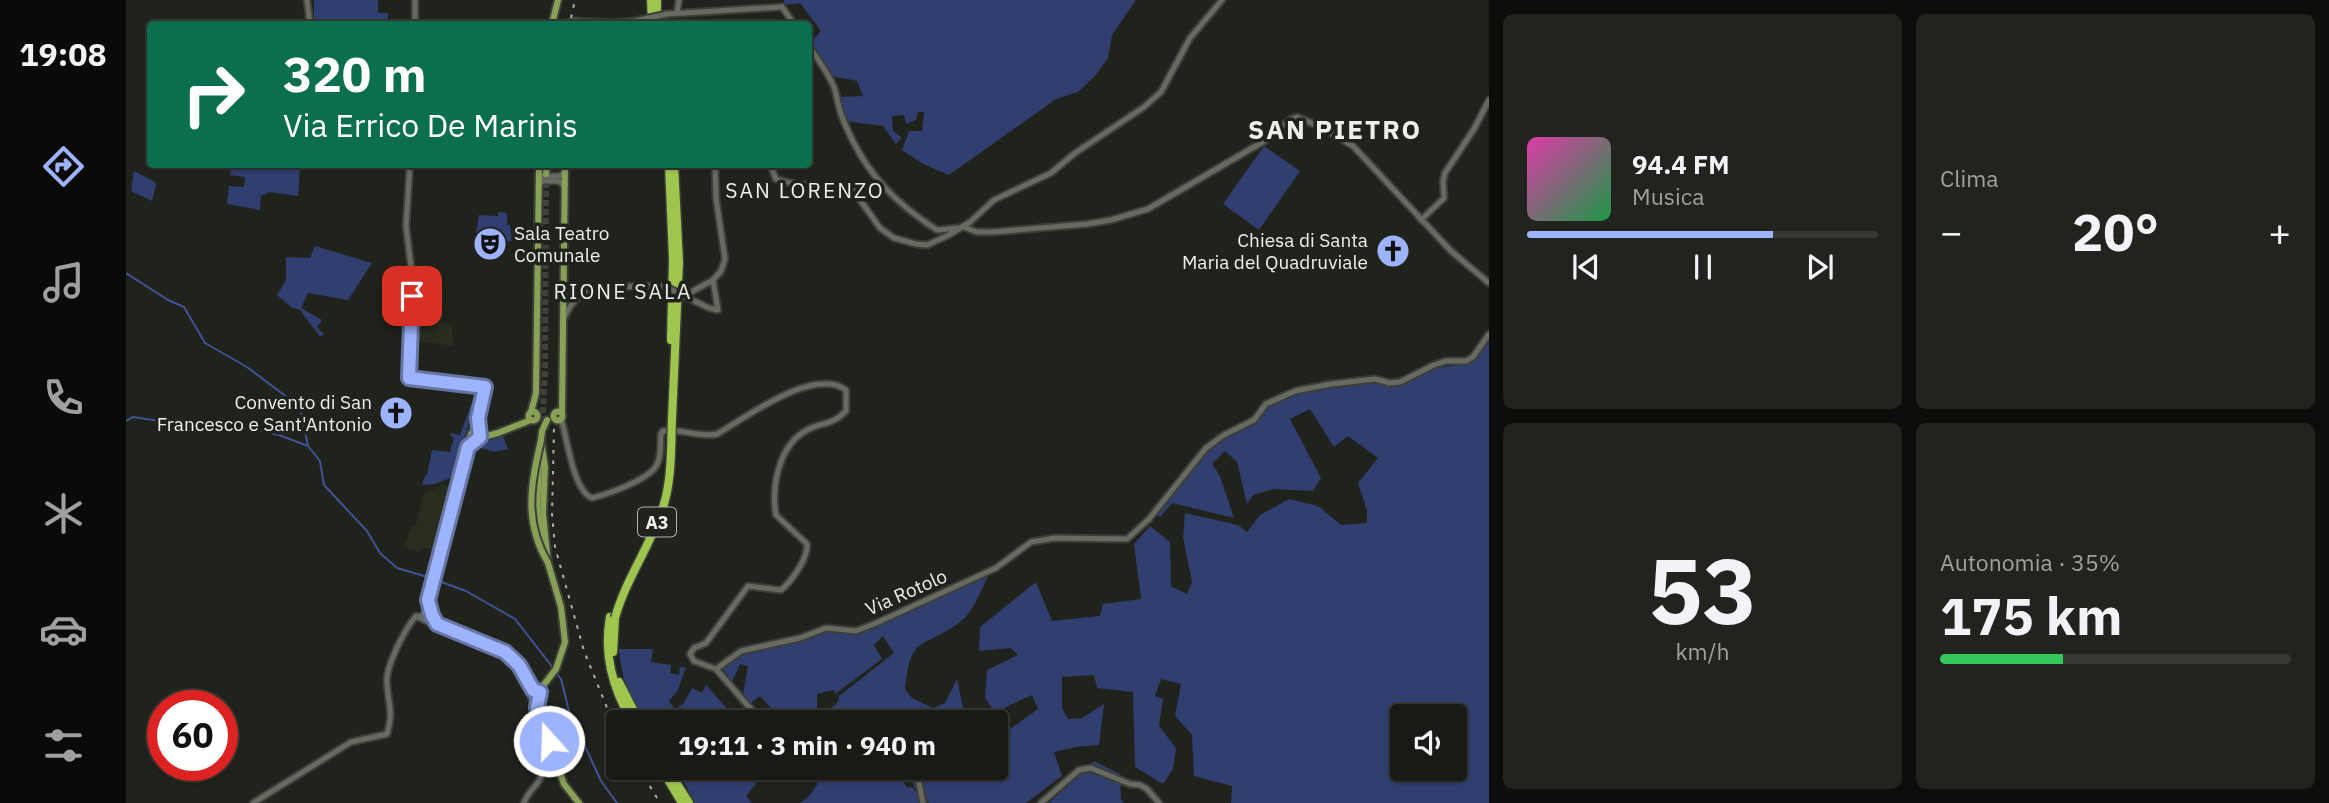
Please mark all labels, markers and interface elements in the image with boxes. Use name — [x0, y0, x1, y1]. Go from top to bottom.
text: 19:08 — [19, 33, 107, 75]
text: 320 m — [283, 42, 427, 105]
icon: right — [168, 49, 259, 140]
text: Via Errico De Marinis — [283, 104, 578, 146]
district label: SAN PIETRO — [1248, 112, 1422, 146]
icon: directions — [39, 142, 88, 191]
text: 94.4 FM — [1632, 147, 1730, 181]
text: Clima — [1940, 163, 1999, 193]
district label: SAN LORENZO — [725, 176, 885, 204]
text: Musica — [1632, 181, 1705, 211]
text: 20° — [2072, 198, 2159, 265]
text: − — [1940, 207, 1963, 256]
text: + — [2268, 207, 2291, 256]
place label: Sala Teatro Comunale — [514, 221, 609, 267]
theatre icon: Sala Teatro Comunale — [471, 225, 509, 263]
place label: Chiesa di Santa Maria del Quadruviale — [1182, 228, 1368, 274]
church icon: Chiesa di Santa Maria del Quadruviale — [1374, 232, 1412, 270]
icon: previous — [1567, 248, 1605, 286]
icon: pause — [1684, 248, 1722, 286]
icon: next — [1801, 248, 1839, 286]
icon: music — [39, 258, 88, 307]
pin — [382, 266, 442, 326]
icon: arrive — [393, 277, 431, 315]
district label: RIONE SALA — [554, 277, 692, 305]
icon: phone — [39, 373, 88, 422]
place label: Convento di San Francesco e Sant'Antonio — [157, 390, 372, 436]
church icon: Convento di San Francesco e Sant'Antonio — [377, 394, 415, 432]
icon: climate — [39, 489, 88, 538]
road number: A3 — [638, 508, 676, 536]
text: 53 — [1648, 531, 1757, 649]
text: Autonomia · 35% — [1940, 547, 2120, 577]
street label: Via Rotolo — [862, 563, 950, 621]
text: 175 km — [1940, 582, 2122, 649]
icon: car — [39, 605, 88, 654]
text: km/h — [1675, 636, 1730, 666]
speed limit sign: 60 — [147, 690, 238, 781]
position arrow — [512, 704, 586, 778]
map controls — [1390, 704, 1467, 781]
button: sound — [1390, 704, 1467, 781]
icon: filters — [39, 721, 88, 770]
text: 19:11 · 3 min · 940 m — [678, 728, 936, 762]

